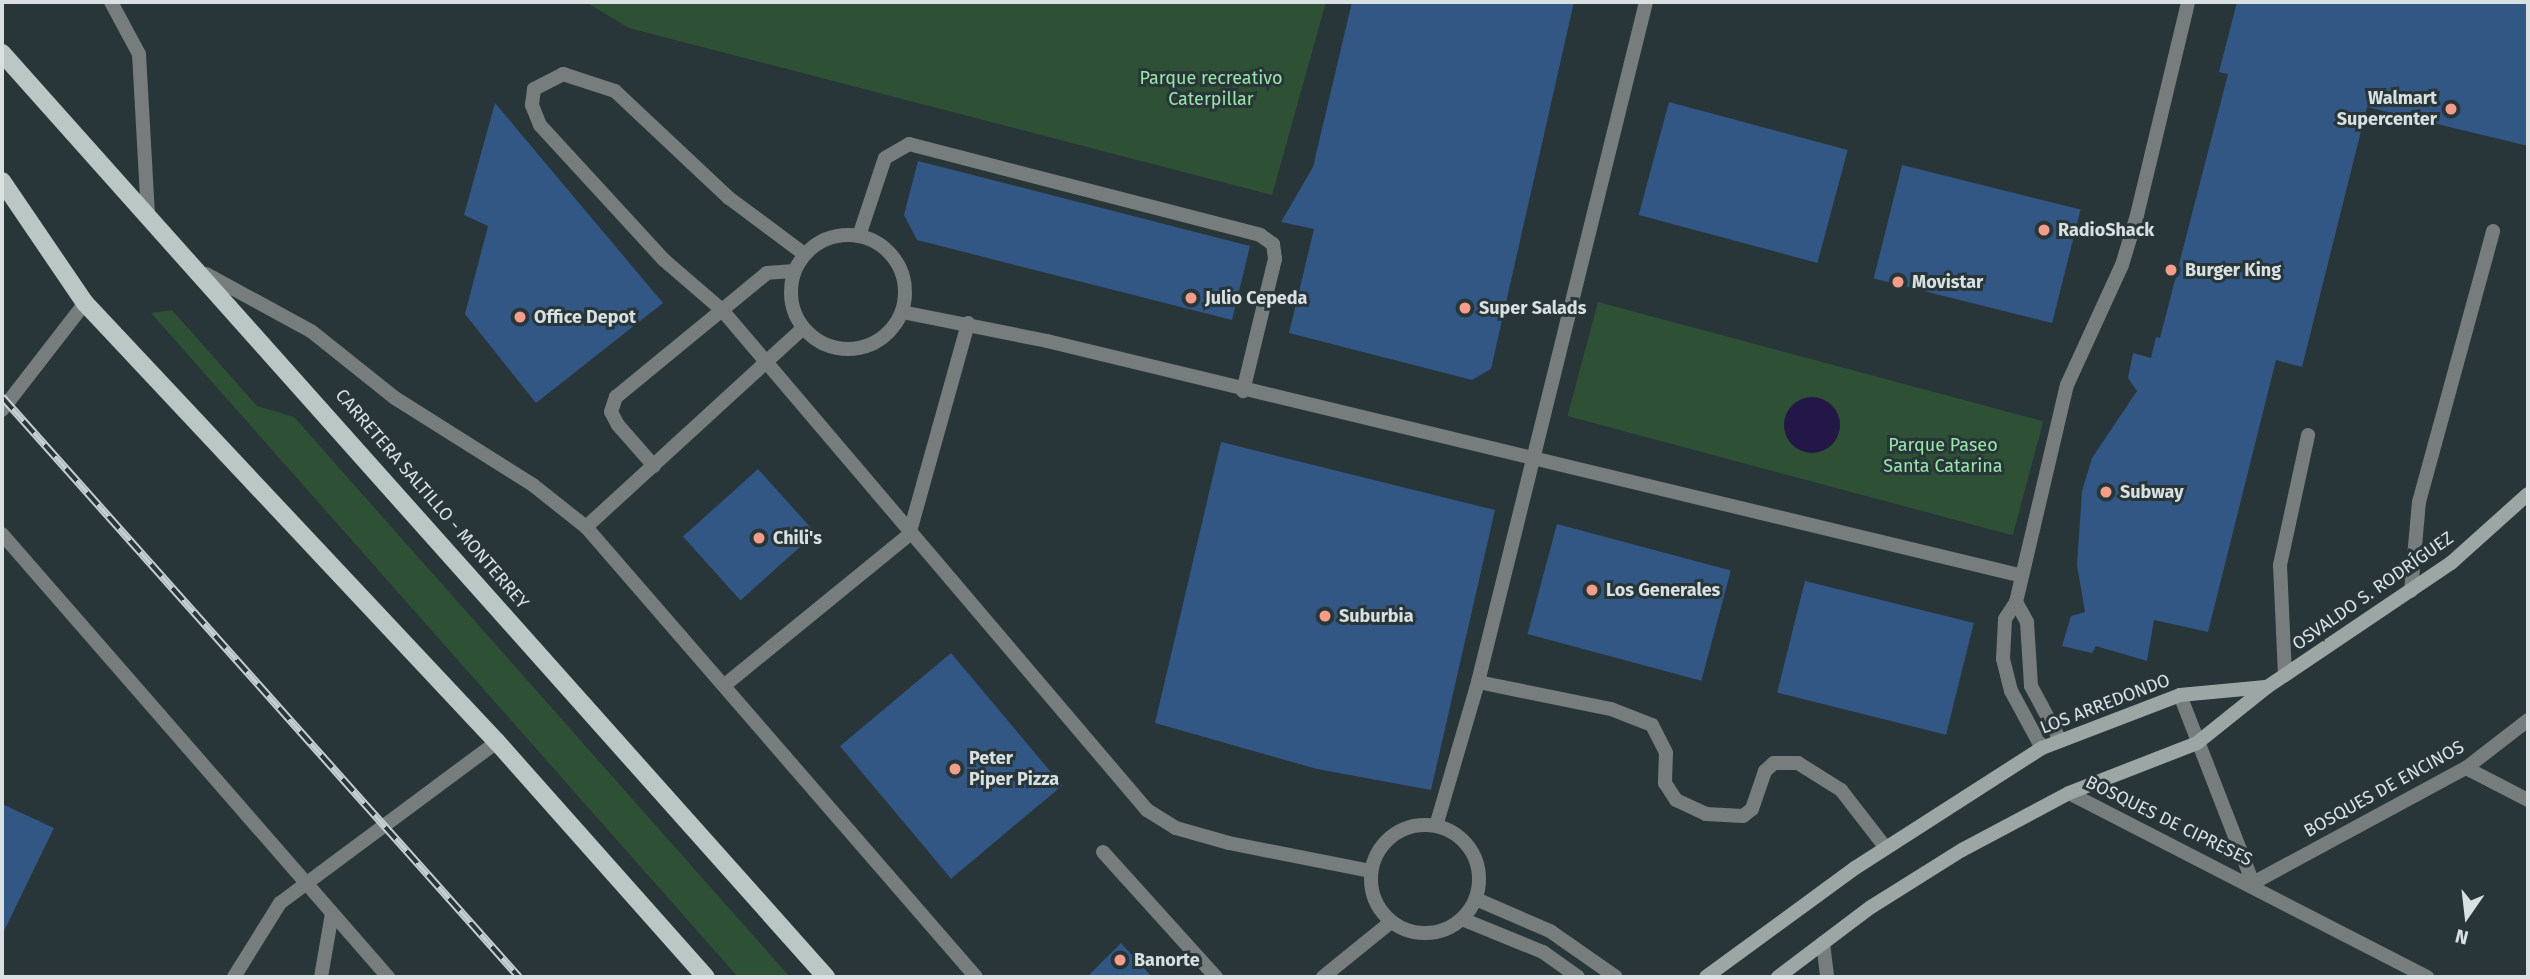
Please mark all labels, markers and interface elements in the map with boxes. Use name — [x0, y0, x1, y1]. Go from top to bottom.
park label: Parque recreativo Caterpillar — [1139, 68, 1283, 110]
place label: Walmart Supercenter — [2337, 88, 2437, 130]
marker: Walmart Supercenter — [2443, 101, 2459, 117]
place label: RadioShack — [2058, 219, 2154, 241]
marker: RadioShack — [2036, 222, 2052, 238]
place label: Burger King — [2185, 259, 2281, 281]
marker: Burger King — [2163, 262, 2179, 278]
place label: Movistar — [1912, 271, 1983, 293]
marker: Movistar — [1890, 274, 1906, 290]
place label: Julio Cepeda — [1205, 287, 1307, 309]
marker: Julio Cepeda — [1183, 290, 1199, 306]
place label: Super Salads — [1479, 297, 1586, 319]
marker: Super Salads — [1457, 300, 1473, 316]
place label: Office Depot — [534, 306, 636, 328]
marker: Office Depot — [512, 309, 528, 325]
street label: CARRETERA SALTILLO - MONTERREY — [331, 385, 533, 613]
park label: Parque Paseo Santa Catarina — [1883, 435, 2003, 478]
place label: Subway — [2120, 481, 2183, 503]
marker: Subway — [2098, 484, 2114, 500]
place label: Chili's — [773, 527, 822, 549]
street label: OSVALDO S. RODRÍGUEZ — [2288, 527, 2458, 655]
marker: Chili's — [751, 530, 767, 546]
place label: Los Generales — [1606, 579, 1720, 601]
marker: Los Generales — [1584, 582, 1600, 598]
place label: Suburbia — [1339, 605, 1414, 627]
marker: Suburbia — [1317, 608, 1333, 624]
street label: LOS ARREDONDO — [2037, 669, 2173, 739]
street label: BOSQUES DE ENCINOS — [2300, 736, 2468, 842]
place label: Peter Piper Pizza — [969, 748, 1059, 790]
marker: Peter Piper Pizza — [947, 761, 963, 777]
street label: BOSQUES DE CIPRESES — [2082, 771, 2256, 871]
north arrow — [2432, 881, 2502, 951]
text: N — [2453, 924, 2471, 950]
place label: Banorte — [1134, 949, 1200, 971]
marker: Banorte — [1112, 952, 1128, 968]

